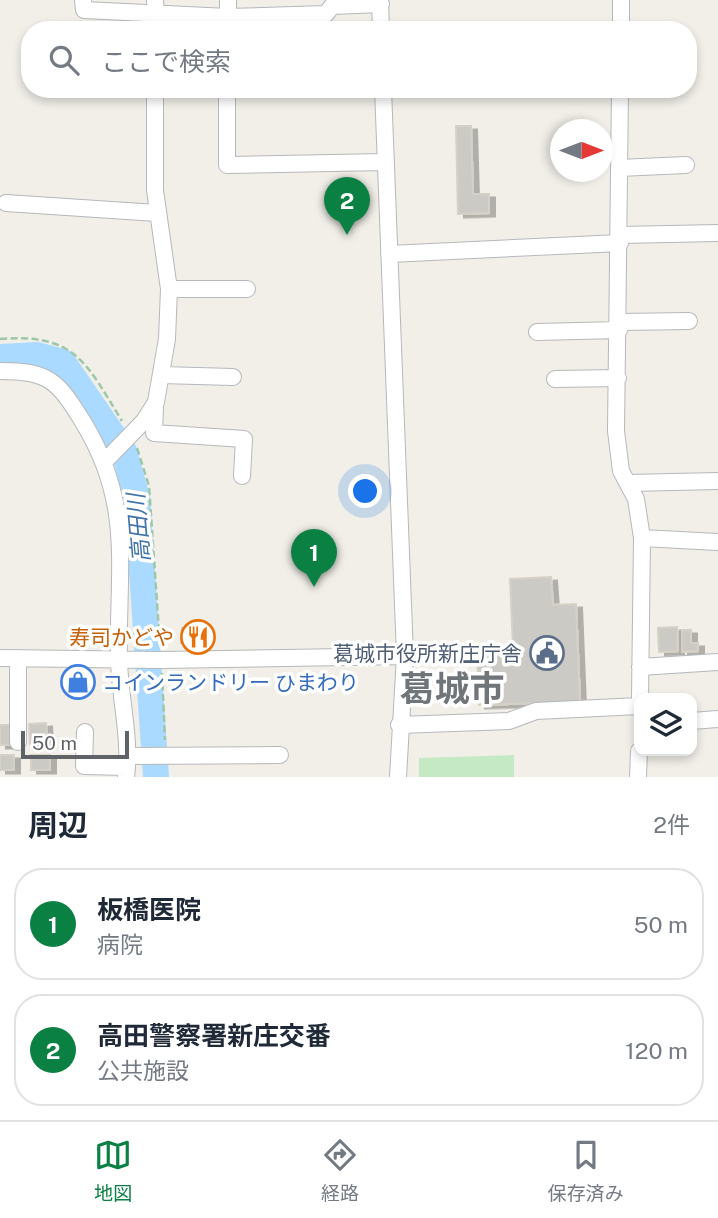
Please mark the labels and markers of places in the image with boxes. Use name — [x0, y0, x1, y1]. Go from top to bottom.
pin: 2 — [324, 177, 370, 235]
pin: 1 — [291, 529, 337, 587]
restaurant icon: 寿司かどや — [179, 618, 217, 656]
place label: 寿司かどや — [69, 625, 174, 650]
public building icon: 葛城市役所新庄庁舎 — [528, 634, 566, 672]
place label: 葛城市役所新庄庁舎 — [333, 641, 522, 666]
shop icon: コインランドリー ひまわり — [59, 663, 97, 701]
place label: コインランドリー ひまわり — [102, 670, 359, 695]

